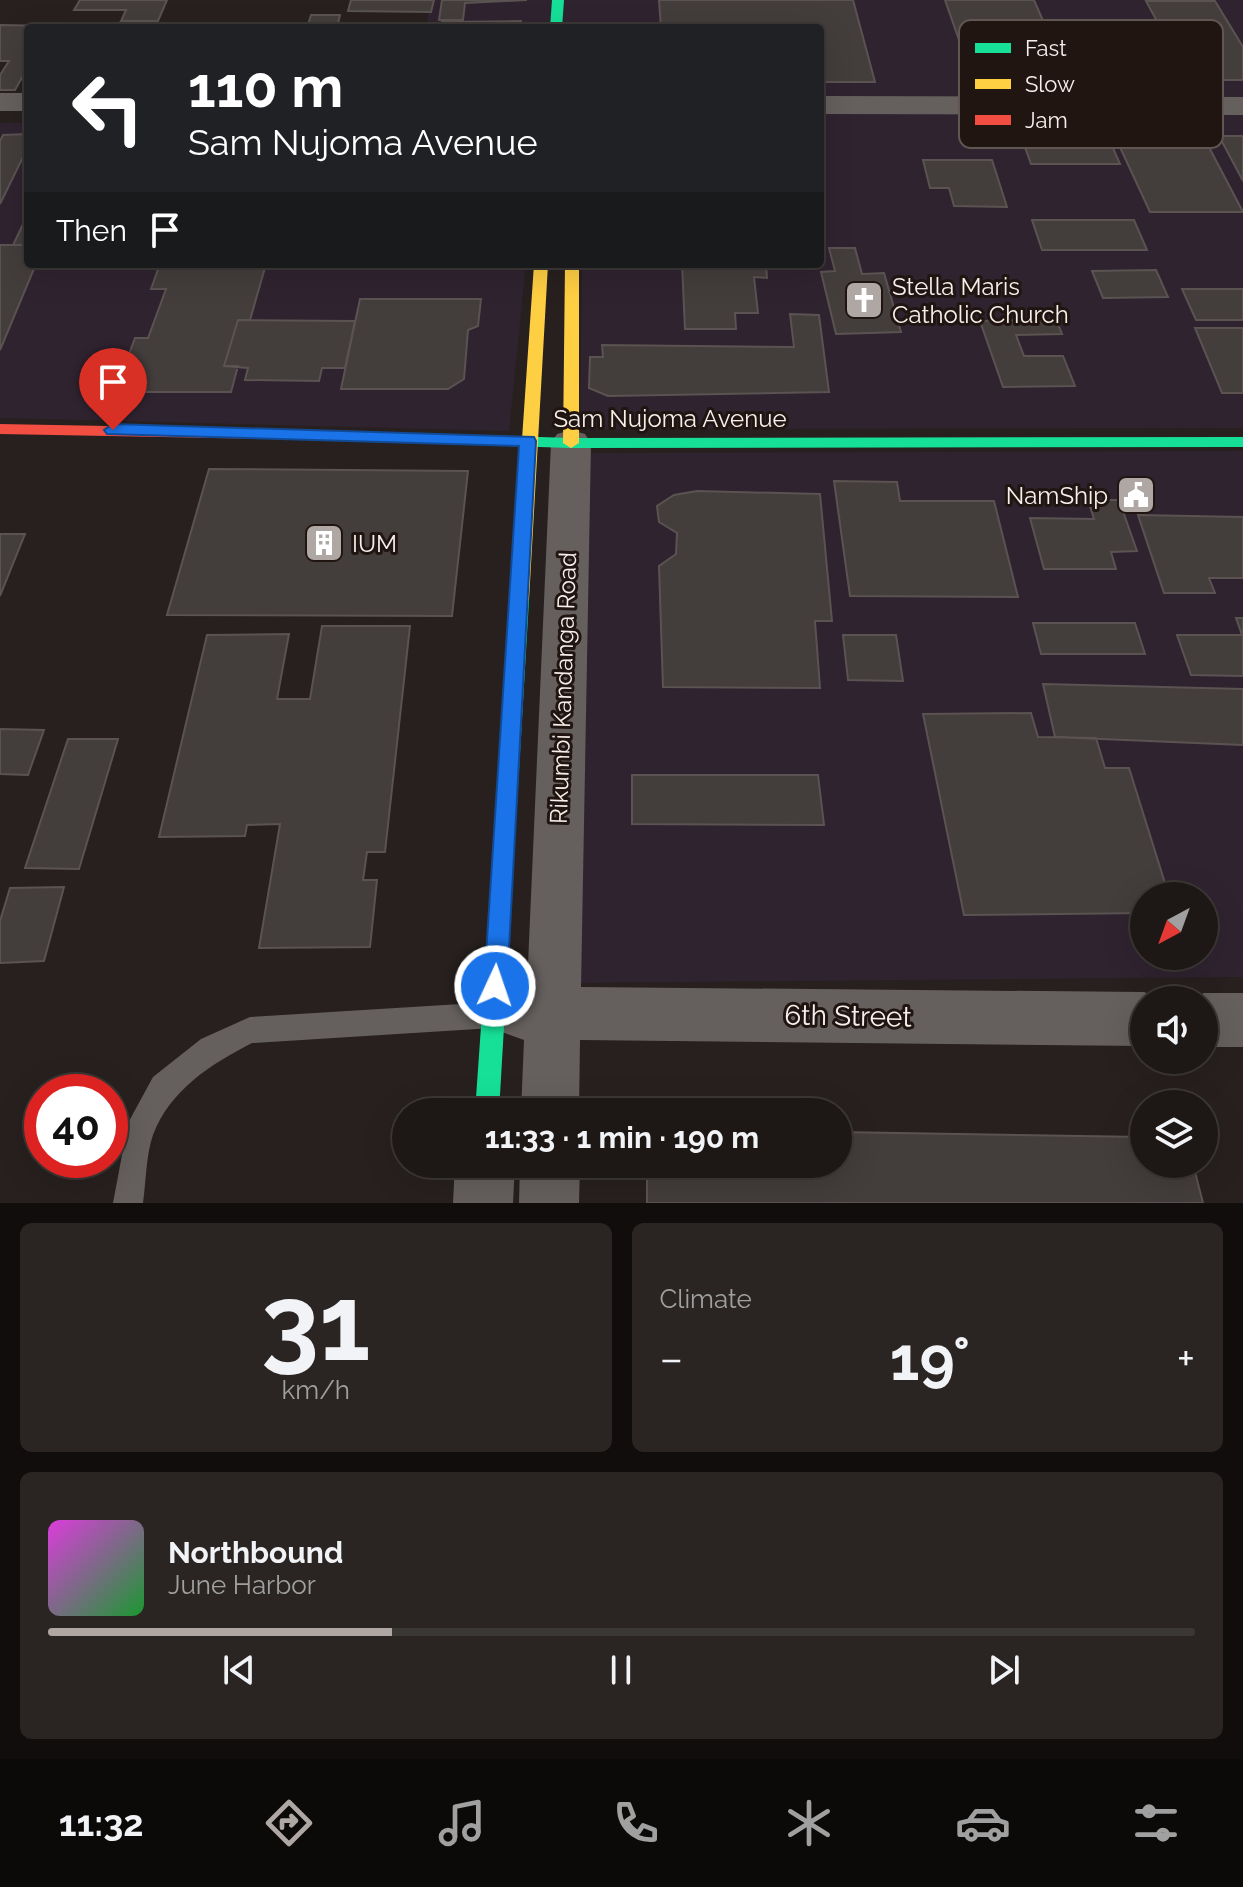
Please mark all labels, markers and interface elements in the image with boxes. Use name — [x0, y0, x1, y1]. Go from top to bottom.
legend — [959, 20, 1223, 148]
text: Fast — [1025, 35, 1067, 61]
text: 110 m — [188, 54, 343, 120]
icon: left — [56, 56, 160, 160]
text: Slow — [1025, 71, 1075, 97]
text: Jam — [1025, 107, 1068, 133]
text: Sam Nujoma Avenue — [188, 121, 538, 163]
icon: arrive — [143, 208, 187, 252]
text: Then — [56, 213, 127, 248]
place label: Stella Maris Catholic Church — [892, 272, 1069, 329]
church icon: Stella Maris Catholic Church — [843, 279, 885, 321]
pin — [79, 348, 147, 430]
icon: arrive — [91, 360, 135, 404]
street label: Sam Nujoma Avenue — [553, 404, 787, 433]
public building icon: NamShip — [1115, 474, 1157, 516]
place label: NamShip — [1006, 481, 1108, 510]
building icon: IUM — [303, 522, 345, 564]
place label: IUM — [352, 529, 397, 558]
street label: Rikumbi Kandanga Road — [544, 552, 582, 824]
north arrow — [1130, 882, 1218, 970]
map controls — [1130, 882, 1218, 1178]
position arrow — [453, 944, 537, 1028]
button: sound — [1130, 986, 1218, 1074]
street label: 6th Street — [784, 998, 913, 1034]
speed limit sign: 40 — [24, 1074, 128, 1178]
button: layers — [1130, 1090, 1218, 1178]
text: 11:33 · 1 min · 190 m — [485, 1120, 759, 1155]
text: 31 — [261, 1262, 370, 1384]
text: Climate — [660, 1284, 752, 1314]
text: 19° — [890, 1324, 970, 1394]
text: − — [660, 1333, 683, 1384]
text: + — [1177, 1333, 1195, 1384]
text: km/h — [281, 1375, 350, 1405]
text: Northbound — [168, 1535, 343, 1570]
text: June Harbor — [168, 1570, 316, 1600]
icon: previous — [217, 1648, 261, 1692]
icon: pause — [599, 1648, 643, 1692]
icon: next — [982, 1648, 1026, 1692]
icon: directions — [261, 1795, 317, 1851]
icon: music — [434, 1795, 490, 1851]
icon: phone — [608, 1795, 664, 1851]
icon: climate — [781, 1795, 837, 1851]
icon: car — [955, 1795, 1011, 1851]
icon: filters — [1128, 1795, 1184, 1851]
text: 11:32 — [59, 1802, 144, 1844]

